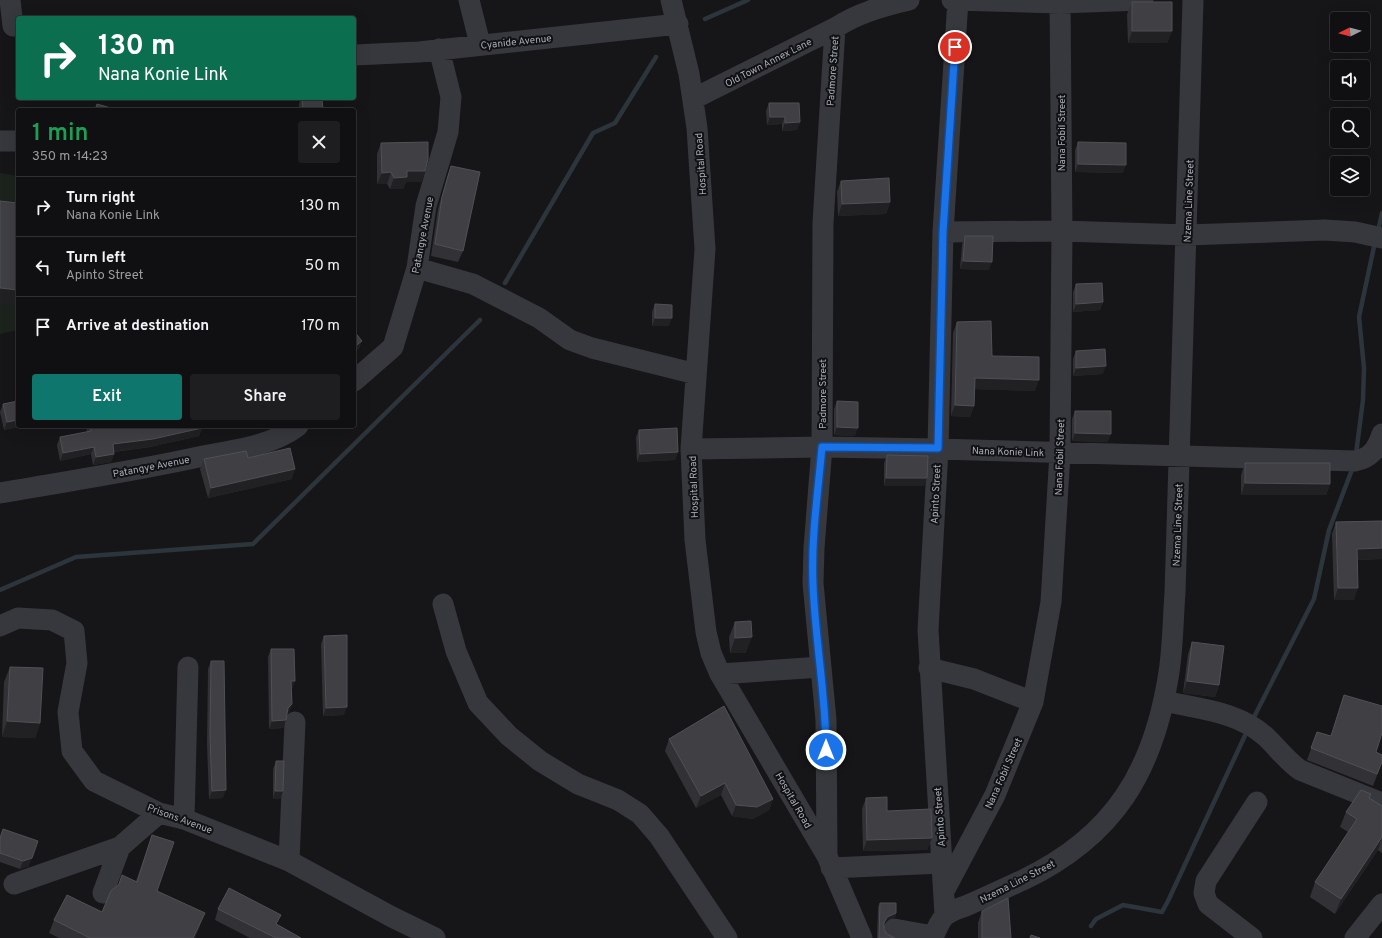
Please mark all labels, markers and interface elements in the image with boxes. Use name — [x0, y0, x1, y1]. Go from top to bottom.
north arrow — [1330, 12, 1370, 52]
map controls — [1330, 12, 1370, 196]
text: 130 m — [98, 29, 176, 65]
pin — [938, 30, 972, 64]
icon: right — [32, 32, 84, 84]
street label: Cyanide Avenue — [480, 32, 552, 53]
street label: Padmore Street — [825, 35, 842, 107]
street label: Old Town Annex Lane — [723, 36, 814, 91]
icon: arrive — [944, 36, 966, 58]
button: sound — [1330, 60, 1370, 100]
text: Nana Konie Link — [98, 64, 228, 87]
street label: Nana Fobil Street — [1056, 95, 1069, 171]
button: search — [1330, 108, 1370, 148]
text: 1 min — [32, 119, 89, 149]
button: close — [298, 121, 340, 163]
street label: Hospital Road — [693, 132, 710, 195]
text: 350 m · 14:23 — [32, 149, 108, 165]
button: layers — [1330, 156, 1370, 196]
street label: Nzema Line Street — [1182, 159, 1197, 243]
text: Turn right — [66, 189, 135, 208]
icon: right — [32, 196, 54, 218]
street label: Patangye Avenue — [410, 196, 437, 275]
text: 130 m — [300, 197, 340, 216]
text: Nana Konie Link — [66, 208, 160, 224]
text: Turn left — [66, 249, 126, 268]
icon: left — [32, 256, 54, 278]
text: 50 m — [305, 257, 340, 276]
text: Apinto Street — [66, 268, 143, 284]
icon: arrive — [32, 316, 54, 338]
text: Arrive at destination — [66, 317, 209, 336]
text: 170 m — [301, 317, 340, 336]
street label: Padmore Street — [817, 359, 830, 429]
button: Exit — [32, 374, 182, 420]
button: Share — [190, 374, 340, 420]
street label: Nana Fobil Street — [1053, 418, 1068, 496]
street label: Nana Konie Link — [972, 445, 1044, 460]
street label: Patangye Avenue — [112, 454, 191, 481]
street label: Hospital Road — [687, 456, 702, 518]
street label: Apinto Street — [928, 464, 945, 524]
street label: Nzema Line Street — [1171, 483, 1186, 567]
position arrow — [805, 729, 847, 771]
street label: Nana Fobil Street — [983, 736, 1026, 811]
street label: Hospital Road — [771, 770, 814, 831]
street label: Apinto Street — [932, 786, 949, 847]
street label: Prisons Avenue — [145, 802, 214, 837]
street label: Nzema Line Street — [978, 858, 1058, 907]

